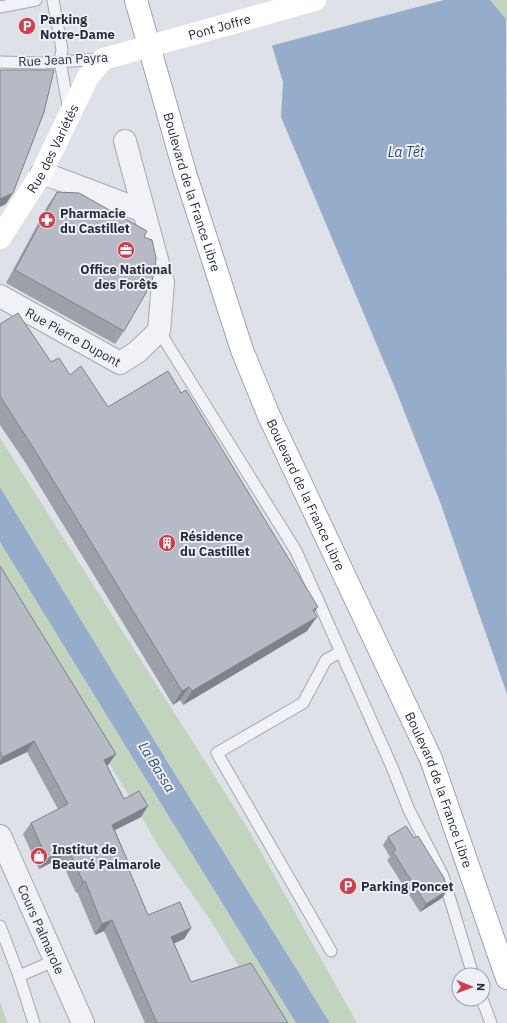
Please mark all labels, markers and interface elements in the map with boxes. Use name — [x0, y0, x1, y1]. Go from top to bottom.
street label: Pont Joffre — [186, 10, 253, 44]
place label: Parking Notre-Dame — [40, 11, 115, 43]
parking icon: Parking Notre-Dame — [17, 16, 37, 36]
street label: Rue Jean Payra — [18, 49, 108, 70]
street label: Rue des Variétés — [23, 101, 83, 196]
street label: Boulevard de la France Libre — [159, 111, 224, 274]
water label: La Têt — [388, 143, 425, 161]
place label: Pharmacie du Castillet — [60, 205, 130, 237]
pharmacy icon: Pharmacie du Castillet — [37, 210, 57, 230]
office icon: Office National des Forêts — [116, 240, 136, 260]
place label: Office National des Forêts — [80, 261, 172, 293]
street label: Rue Pierre Dupont — [22, 304, 124, 371]
street label: Boulevard de la France Libre — [263, 416, 349, 573]
place label: Résidence du Castillet — [180, 528, 250, 560]
building icon: Résidence du Castillet — [157, 533, 177, 553]
street label: Boulevard de la France Libre — [401, 709, 476, 870]
water label: La Bassa — [134, 738, 180, 796]
place label: Institut de Beauté Palmarole — [52, 841, 161, 873]
shop icon: Institut de Beauté Palmarole — [29, 846, 49, 866]
parking icon: Parking Poncet — [338, 876, 358, 896]
place label: Parking Poncet — [361, 878, 454, 895]
street label: Cours Palmarole — [14, 882, 68, 977]
north arrow — [451, 967, 491, 1007]
text: N — [474, 983, 488, 991]

